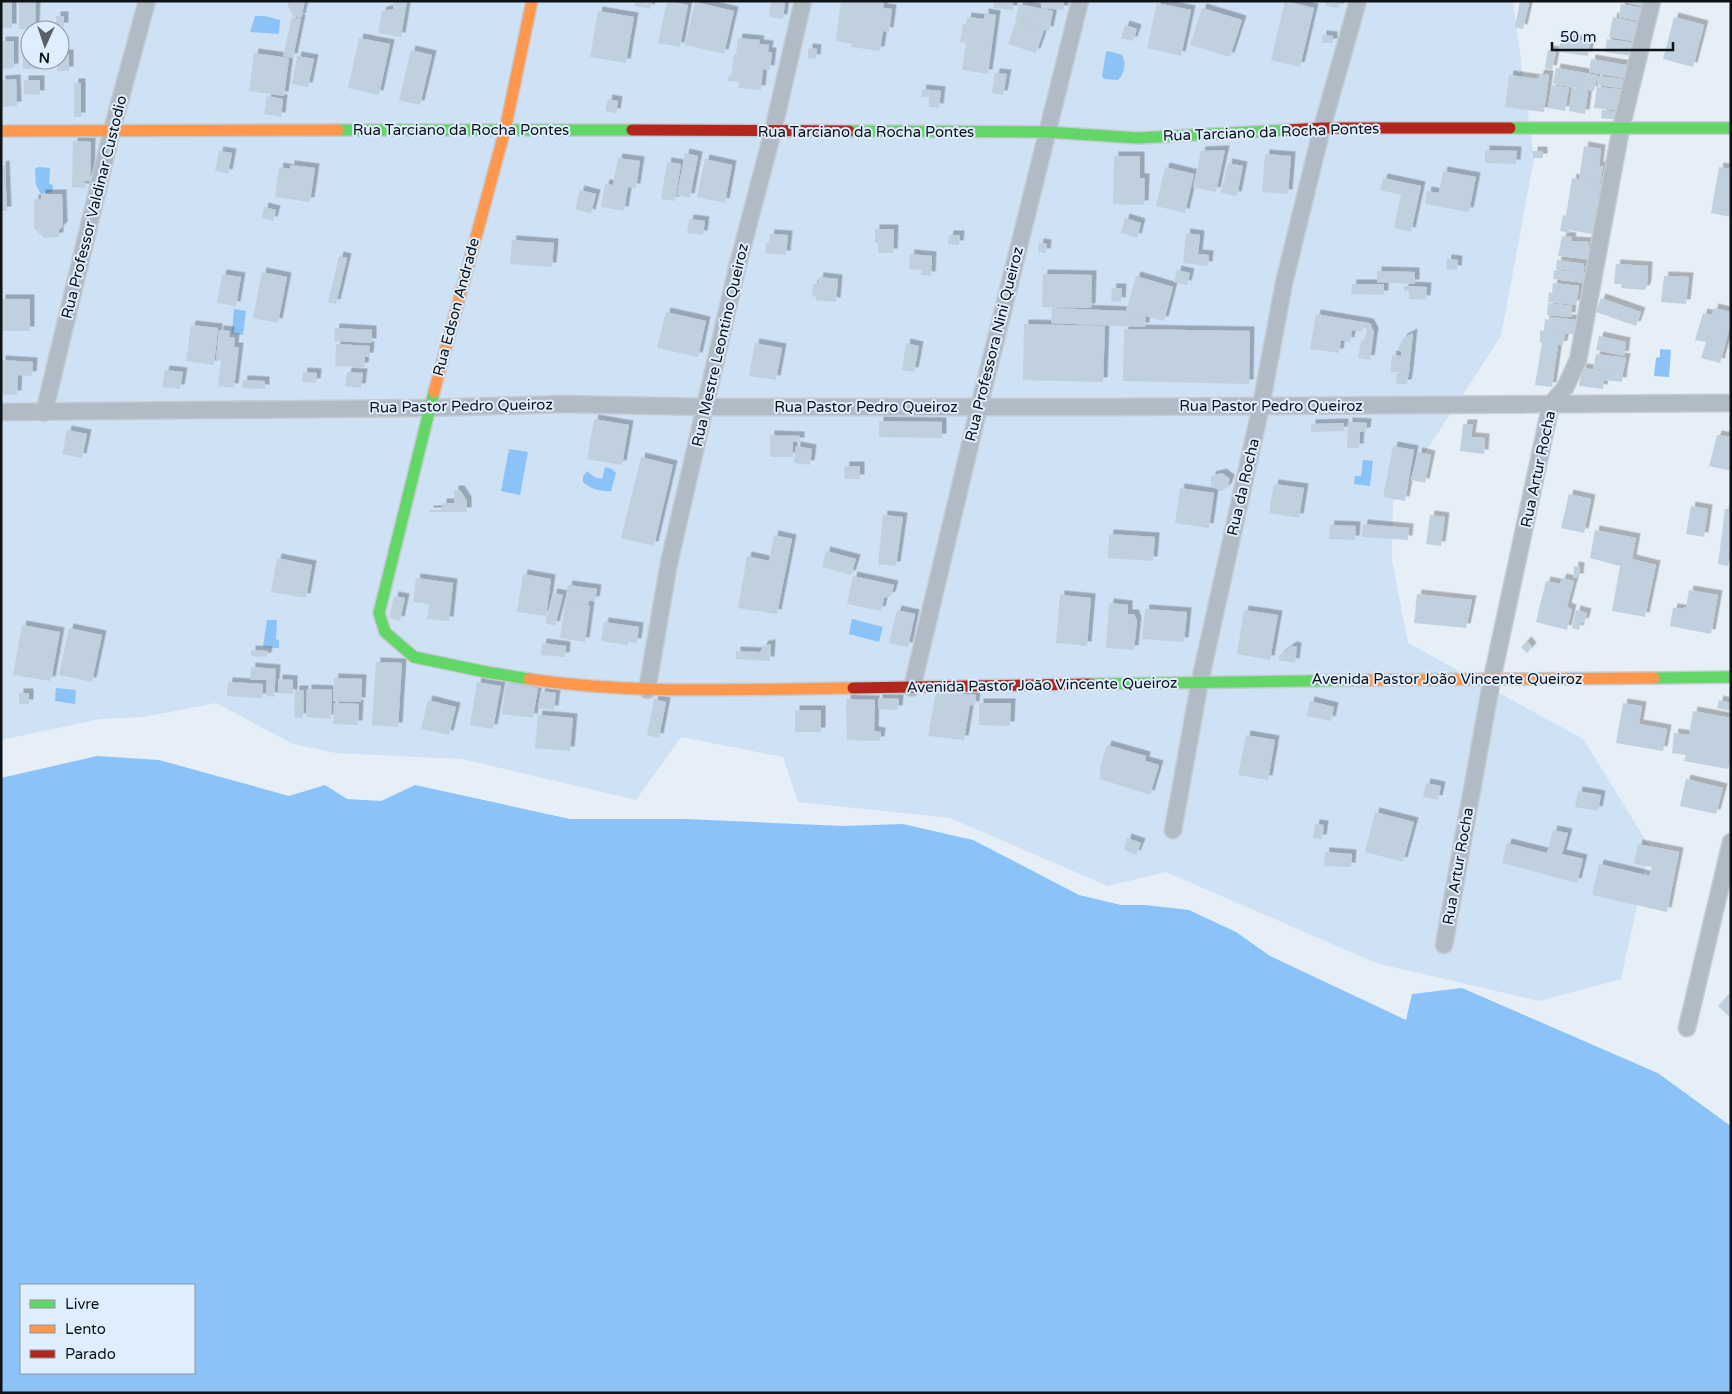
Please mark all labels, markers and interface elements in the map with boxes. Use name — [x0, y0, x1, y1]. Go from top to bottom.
north arrow — [20, 20, 70, 70]
scale bar — [1552, 20, 1673, 52]
text: 50 m — [1560, 28, 1597, 46]
text: N — [38, 49, 50, 66]
street label: Rua Professor Valdinar Custodio — [58, 94, 130, 320]
street label: Rua Tarciano da Rocha Pontes — [1162, 119, 1380, 145]
street label: Rua Tarciano da Rocha Pontes — [353, 121, 569, 139]
street label: Rua Tarciano da Rocha Pontes — [758, 123, 974, 141]
street label: Rua Edson Andrade — [429, 236, 483, 378]
street label: Rua Mestre Leontino Queiroz — [688, 242, 752, 448]
street label: Rua Professora Nini Queiroz — [961, 245, 1027, 443]
street label: Rua Pastor Pedro Queiroz — [369, 395, 553, 417]
street label: Rua Pastor Pedro Queiroz — [1179, 397, 1363, 415]
street label: Rua Pastor Pedro Queiroz — [774, 398, 958, 416]
street label: Rua Artur Rocha — [1517, 409, 1559, 529]
street label: Rua da Rocha — [1223, 437, 1263, 537]
street label: Avenida Pastor João Vincente Queiroz — [1312, 670, 1582, 688]
street label: Avenida Pastor João Vincente Queiroz — [906, 674, 1178, 696]
street label: Rua Artur Rocha — [1439, 806, 1477, 926]
legend — [20, 1284, 195, 1374]
text: Livre — [65, 1295, 99, 1313]
text: Lento — [65, 1320, 106, 1338]
text: Parado — [65, 1345, 116, 1363]

